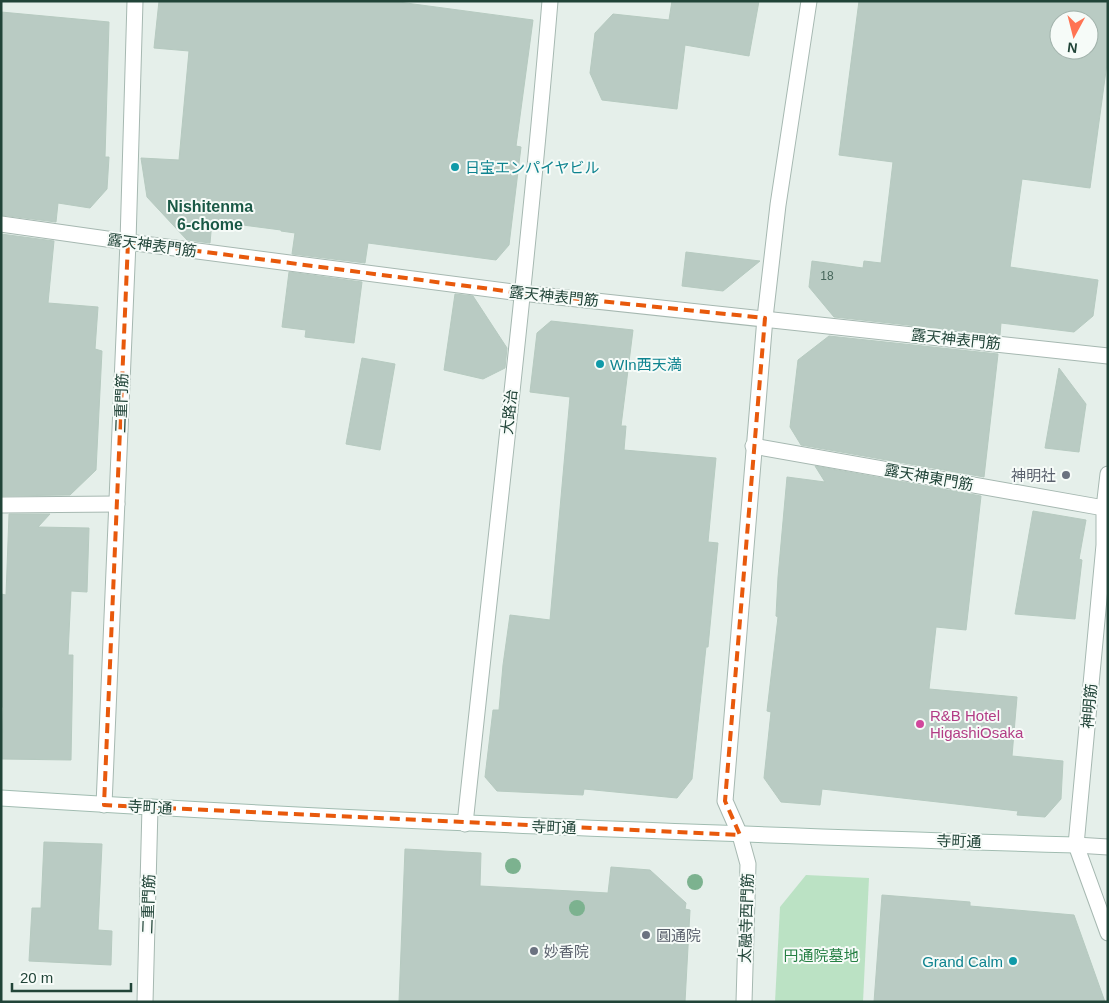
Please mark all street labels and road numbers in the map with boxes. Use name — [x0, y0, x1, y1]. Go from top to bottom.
street label: 露天神表門筋 — [106, 230, 198, 260]
street label: 露天神表門筋 — [508, 283, 600, 309]
street label: 露天神表門筋 — [910, 326, 1002, 352]
street label: 二重門筋 — [111, 373, 131, 433]
street label: 大路治 — [498, 389, 520, 435]
street label: 露天神東門筋 — [883, 461, 975, 493]
street label: 神明筋 — [1079, 683, 1099, 729]
street label: 寺町通 — [127, 797, 173, 817]
street label: 寺町通 — [531, 818, 577, 836]
street label: 寺町通 — [936, 832, 982, 850]
street label: 太融寺西門筋 — [736, 873, 756, 963]
street label: 二重門筋 — [138, 874, 158, 934]

